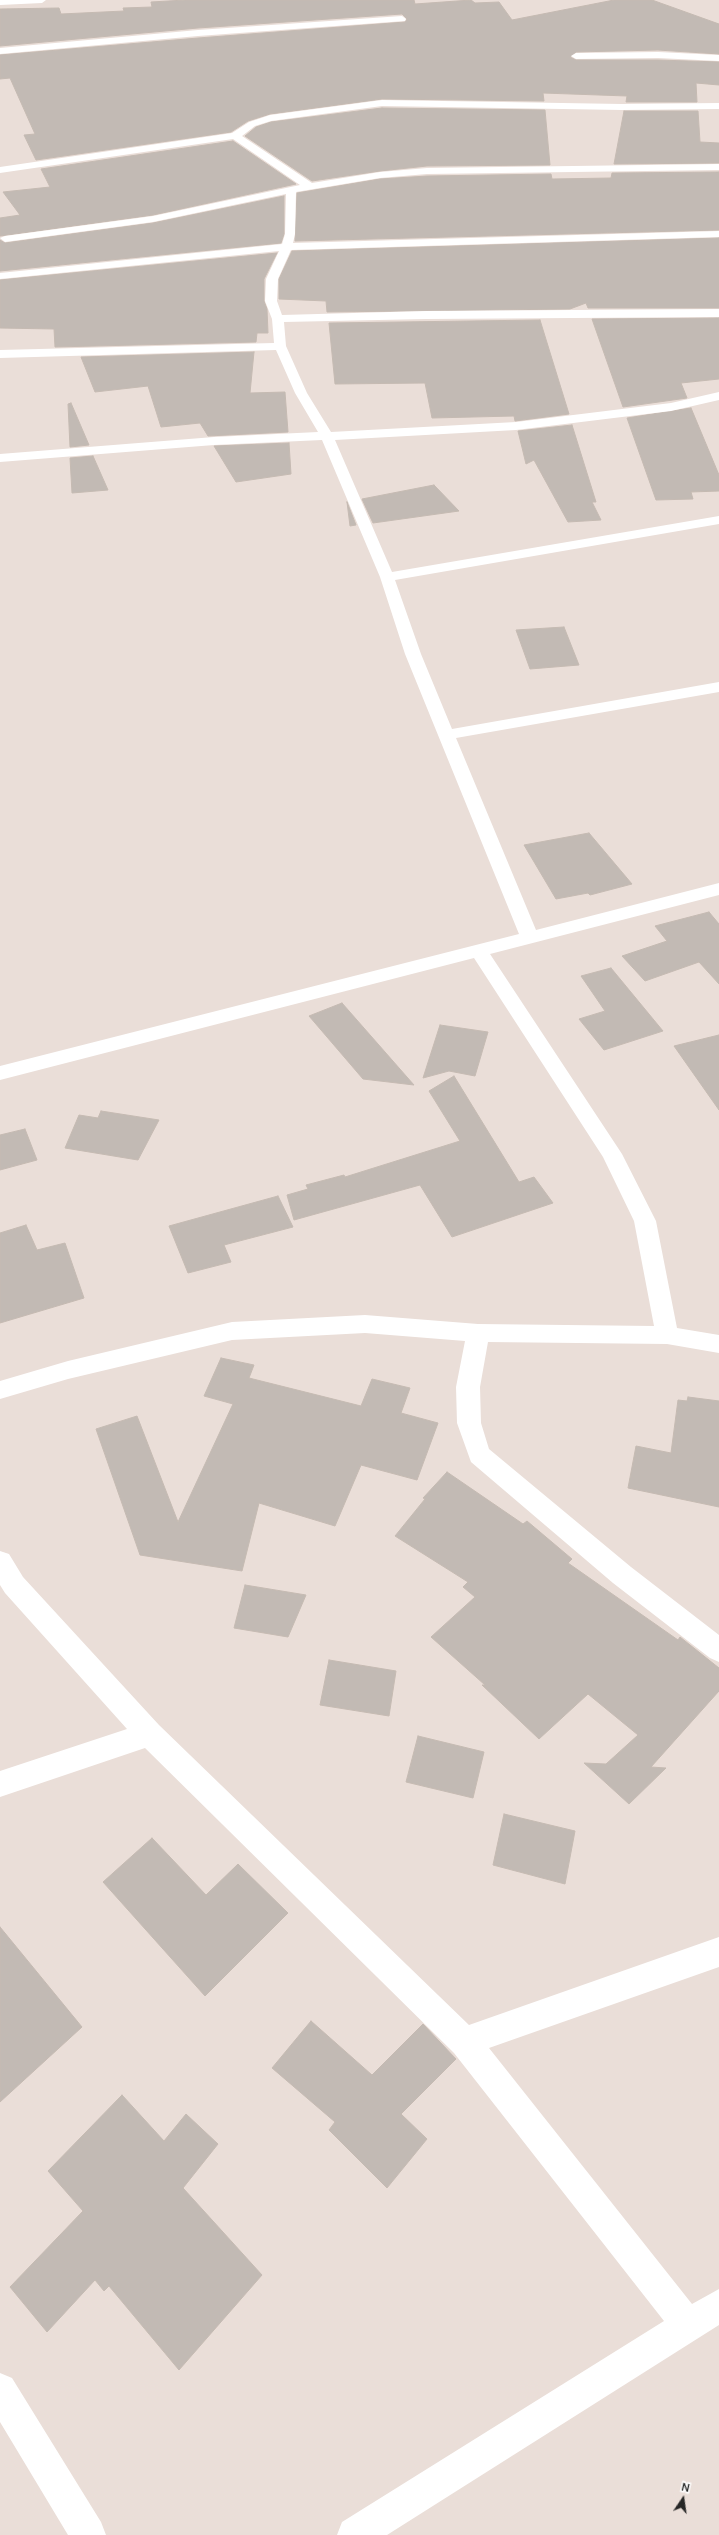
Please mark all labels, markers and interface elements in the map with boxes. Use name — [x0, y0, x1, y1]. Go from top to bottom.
north arrow — [663, 2479, 703, 2519]
text: N — [680, 2479, 691, 2495]

